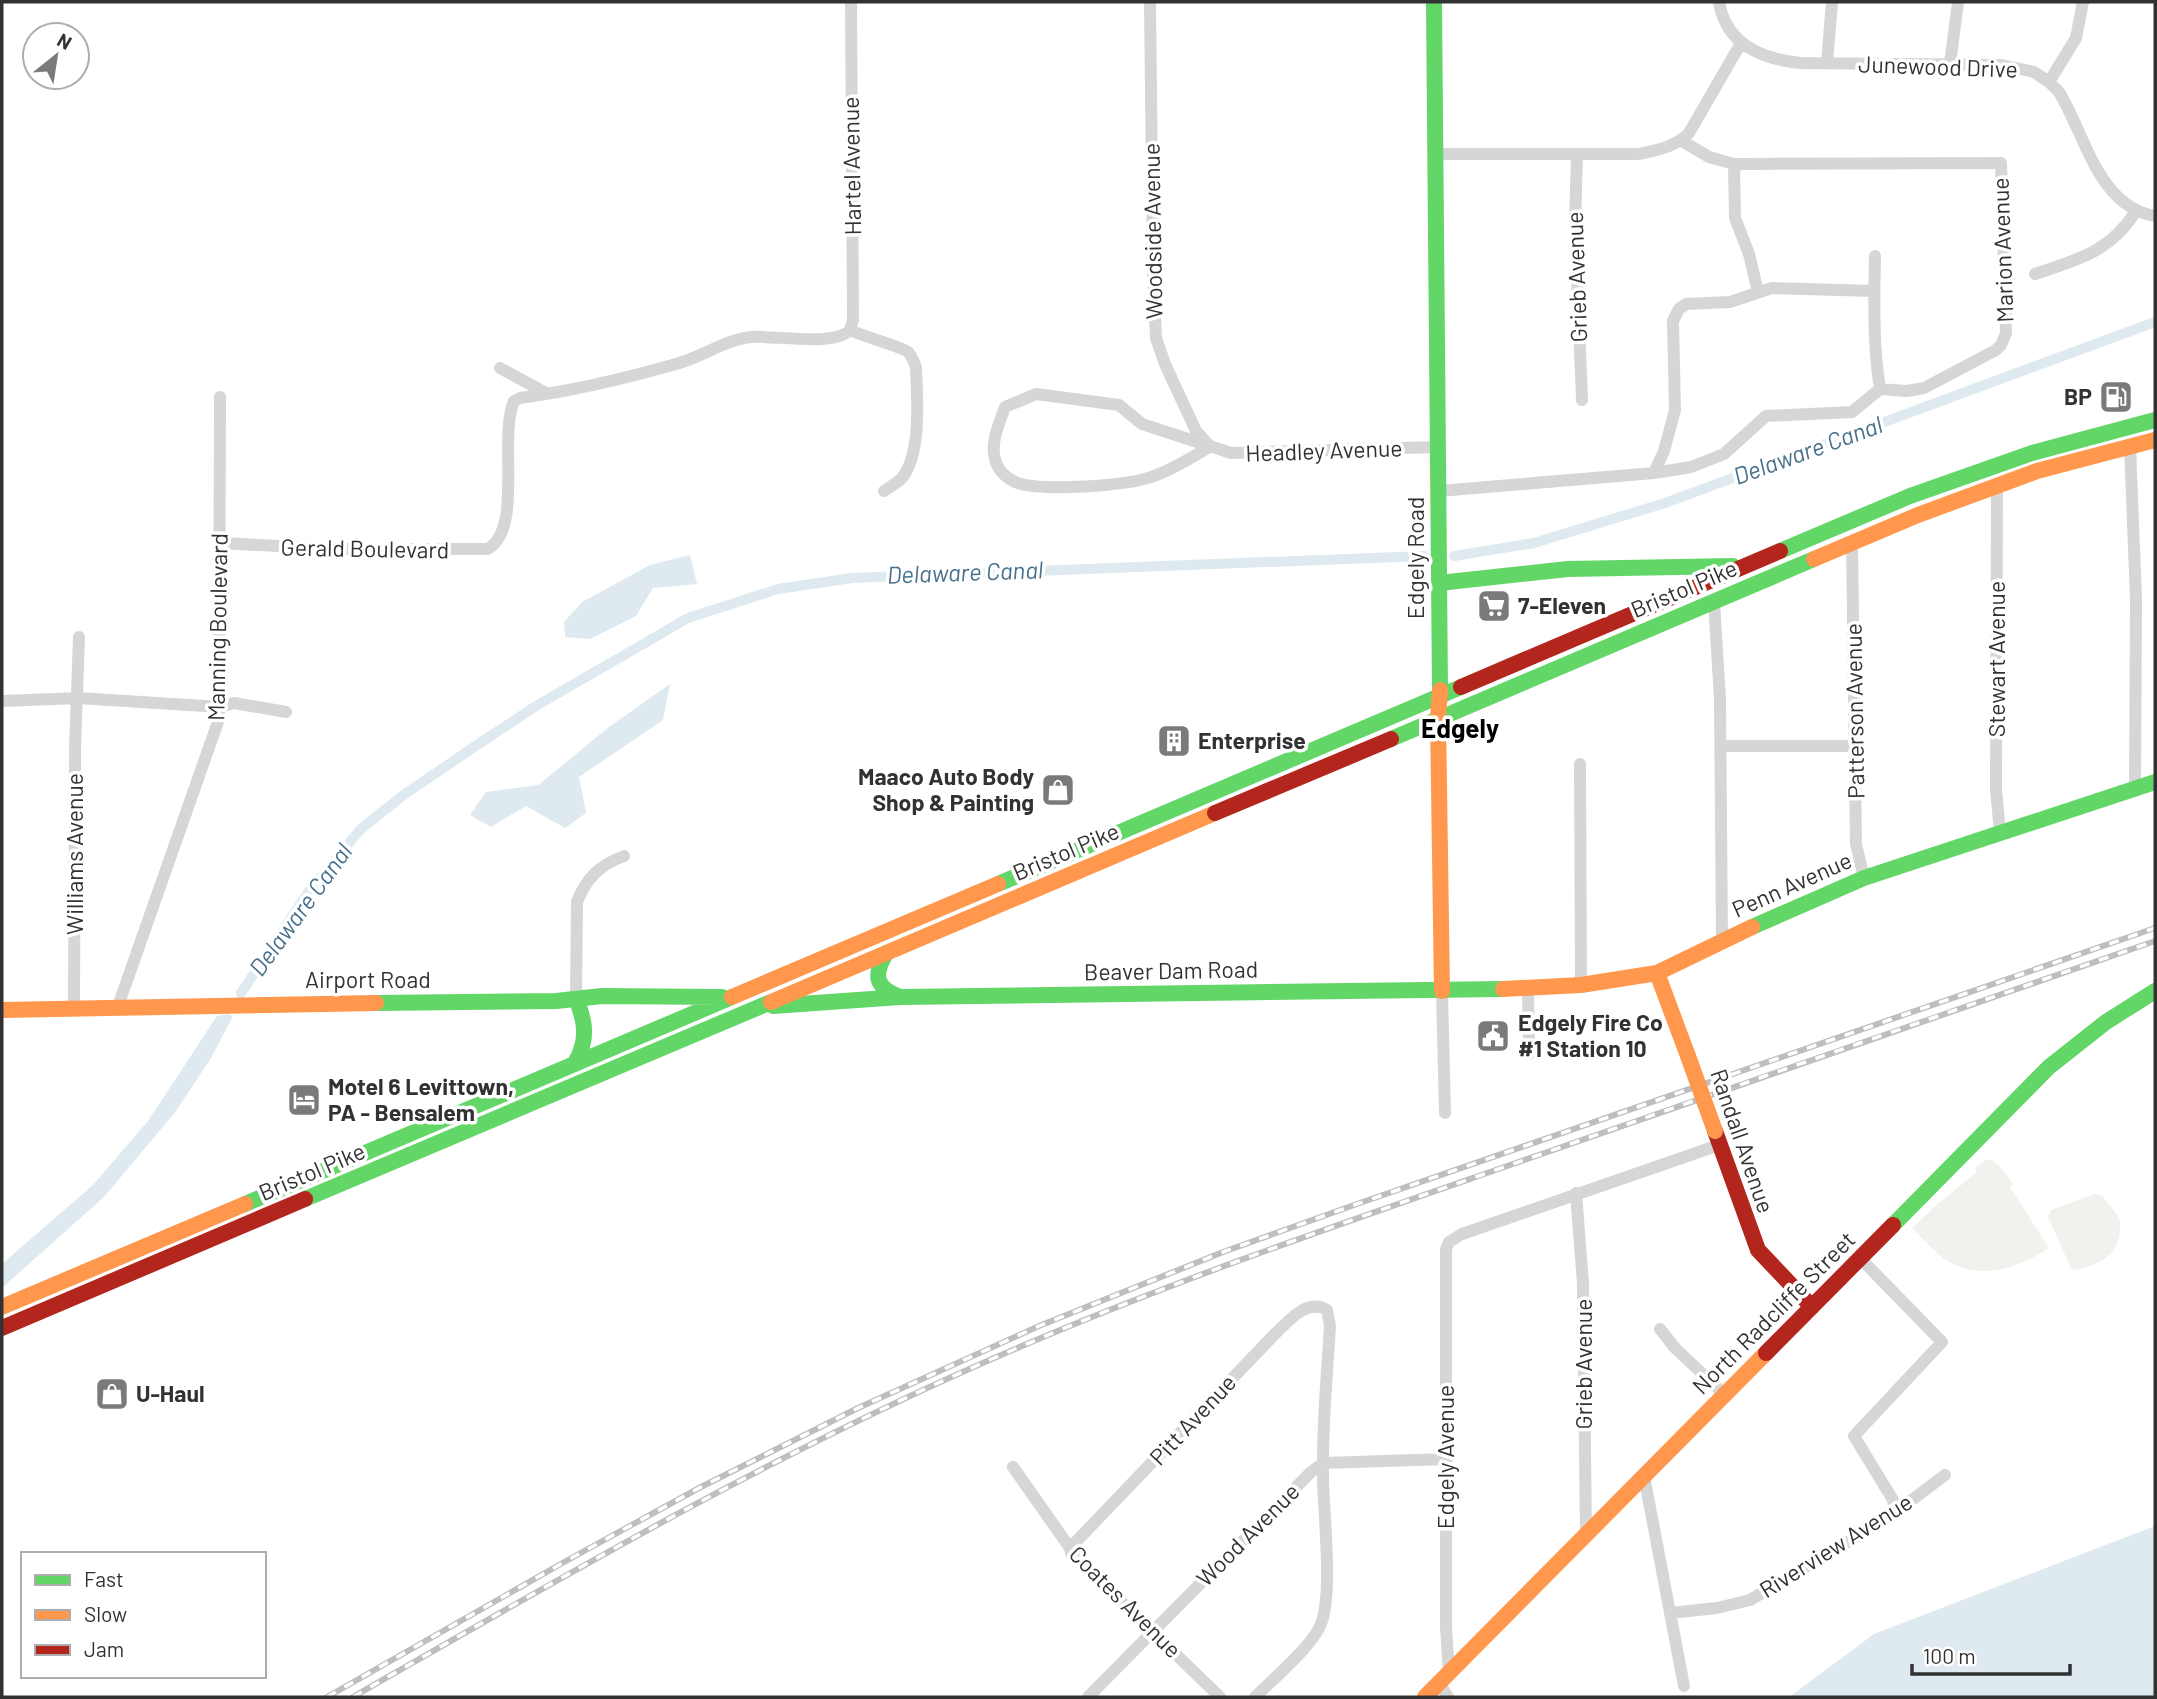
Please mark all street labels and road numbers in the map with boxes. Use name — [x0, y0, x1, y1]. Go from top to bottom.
street label: Junewood Drive — [1858, 49, 2018, 83]
street label: Hartel Avenue — [836, 96, 866, 236]
street label: Woodside Avenue — [1136, 143, 1168, 319]
street label: Marion Avenue — [1985, 177, 2019, 323]
street label: Grieb Avenue — [1560, 211, 1592, 343]
street label: Headley Avenue — [1245, 433, 1403, 467]
street label: Edgely Road — [1401, 497, 1429, 619]
street label: Manning Boulevard — [201, 533, 233, 721]
street label: Gerald Boulevard — [280, 533, 450, 563]
street label: Bristol Pike — [1626, 553, 1741, 623]
street label: Stewart Avenue — [1982, 581, 2010, 737]
street label: Patterson Avenue — [1838, 623, 1870, 799]
street label: Williams Avenue — [60, 773, 88, 935]
street label: Bristol Pike — [1008, 816, 1123, 886]
street label: Penn Avenue — [1727, 845, 1856, 923]
street label: Beaver Dam Road — [1084, 954, 1258, 986]
street label: Airport Road — [305, 965, 431, 993]
street label: Randall Avenue — [1705, 1065, 1781, 1216]
street label: Bristol Pike — [254, 1136, 369, 1206]
street label: North Radcliffe Street — [1686, 1225, 1860, 1399]
street label: Grieb Avenue — [1569, 1299, 1597, 1429]
street label: Pitt Avenue — [1143, 1368, 1241, 1471]
street label: Edgely Avenue — [1431, 1385, 1459, 1529]
street label: Wood Avenue — [1190, 1477, 1305, 1592]
street label: Riverview Avenue — [1754, 1487, 1917, 1603]
street label: Coates Avenue — [1064, 1539, 1188, 1663]

